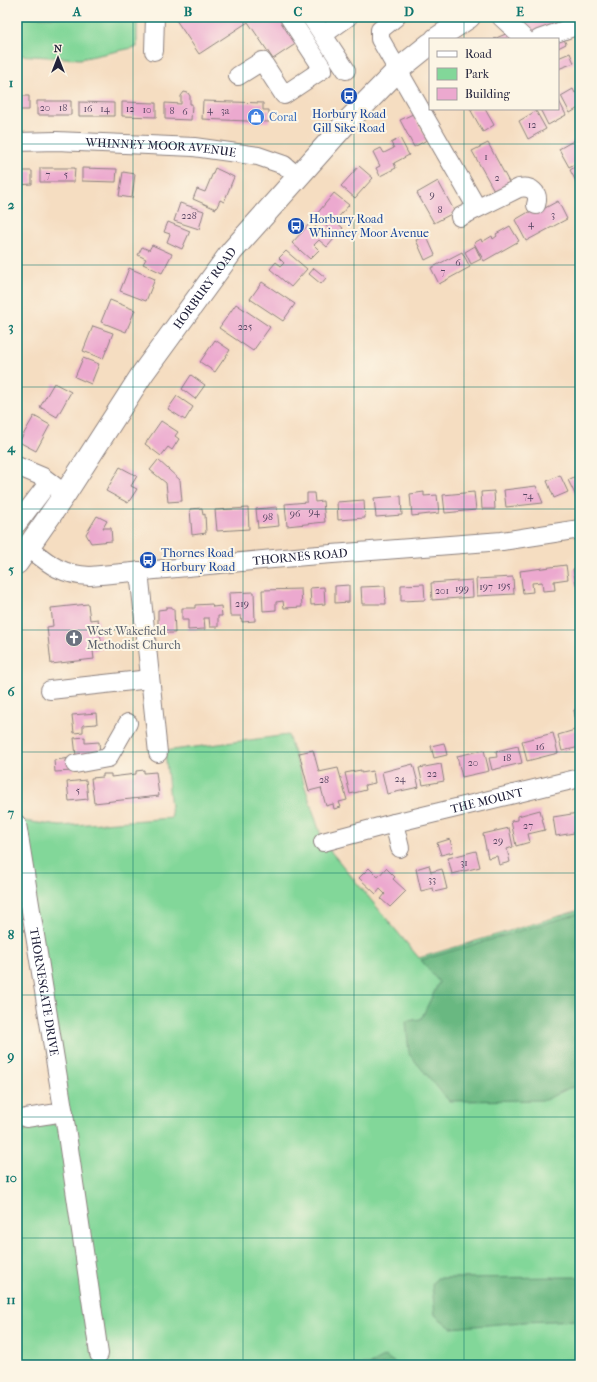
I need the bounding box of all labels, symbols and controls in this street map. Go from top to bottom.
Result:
text: A [72,4,82,19]
text: B [184,4,193,19]
text: C [294,4,303,19]
text: D [404,4,414,19]
text: E [516,4,524,19]
north arrow [38,38,78,78]
legend [429,38,559,110]
text: N [54,42,63,55]
text: Road [465,47,492,61]
text: Park [465,67,490,81]
text: 1 [9,75,14,90]
bus stop icon: Horbury Road Gill Sike Road [339,86,359,106]
text: Building [465,87,510,101]
house number: 20 [40,102,50,114]
house number: 18 [59,102,67,114]
house number: 16 [84,103,93,115]
house number: 14 [100,103,111,115]
house number: 12 [126,103,134,115]
house number: 10 [142,104,152,116]
house number: 4 [207,104,214,116]
house number: 8 [169,105,175,117]
house number: 3a [221,105,230,117]
house number: 6 [182,106,188,118]
shop icon: Coral [246,107,266,127]
place label: Horbury Road Gill Sike Road [312,107,387,135]
place label: Coral [269,110,298,124]
house number: 12 [528,119,536,131]
street label: WHINNEY MOOR AVENUE [84,135,237,160]
house number: 1 [484,151,488,163]
house number: 7 [46,169,51,181]
house number: 5 [64,169,68,181]
house number: 2 [494,172,500,184]
house number: 9 [429,189,435,201]
text: 2 [8,197,15,212]
house number: 8 [437,204,443,216]
house number: 3 [551,209,555,221]
house number: 228 [181,210,197,222]
place label: Horbury Road Whinney Moor Avenue [308,212,429,240]
bus stop icon: Horbury Road Whinney Moor Avenue [286,216,306,236]
house number: 4 [528,218,535,230]
street label: HORBURY ROAD [170,245,239,332]
house number: 6 [455,257,461,269]
house number: 7 [441,266,446,278]
text: 3 [8,319,14,335]
house number: 225 [238,321,252,333]
text: 4 [6,440,16,456]
house number: 74 [523,490,534,502]
house number: 94 [308,506,321,518]
house number: 96 [290,508,301,520]
house number: 98 [263,511,273,523]
place label: Thornes Road Horbury Road [161,546,236,574]
street label: THORNES ROAD [252,546,348,568]
bus stop icon: Thornes Road Horbury Road [138,550,158,570]
text: 5 [8,562,14,577]
house number: 195 [497,580,511,592]
house number: 197 [479,581,493,593]
house number: 199 [455,583,469,595]
house number: 201 [435,585,449,597]
house number: 219 [235,598,249,610]
place label: West Wakefield Methodist Church [86,624,181,652]
church icon: West Wakefield Methodist Church [64,628,84,648]
text: 6 [7,684,15,699]
house number: 16 [536,741,545,753]
house number: 18 [503,752,511,764]
house number: 20 [468,757,478,769]
house number: 22 [427,768,437,780]
house number: 24 [394,773,407,785]
house number: 28 [319,774,329,786]
house number: 5 [76,785,80,797]
street label: THE MOUNT [449,785,525,816]
text: 7 [7,805,15,820]
house number: 27 [523,820,533,832]
house number: 29 [493,835,503,847]
house number: 31 [460,857,468,869]
house number: 33 [428,874,436,886]
text: 8 [8,927,15,942]
street label: THORNESGATE DRIVE [27,927,61,1057]
text: 9 [7,1048,15,1064]
text: 10 [5,1170,17,1185]
text: 11 [6,1292,16,1307]

